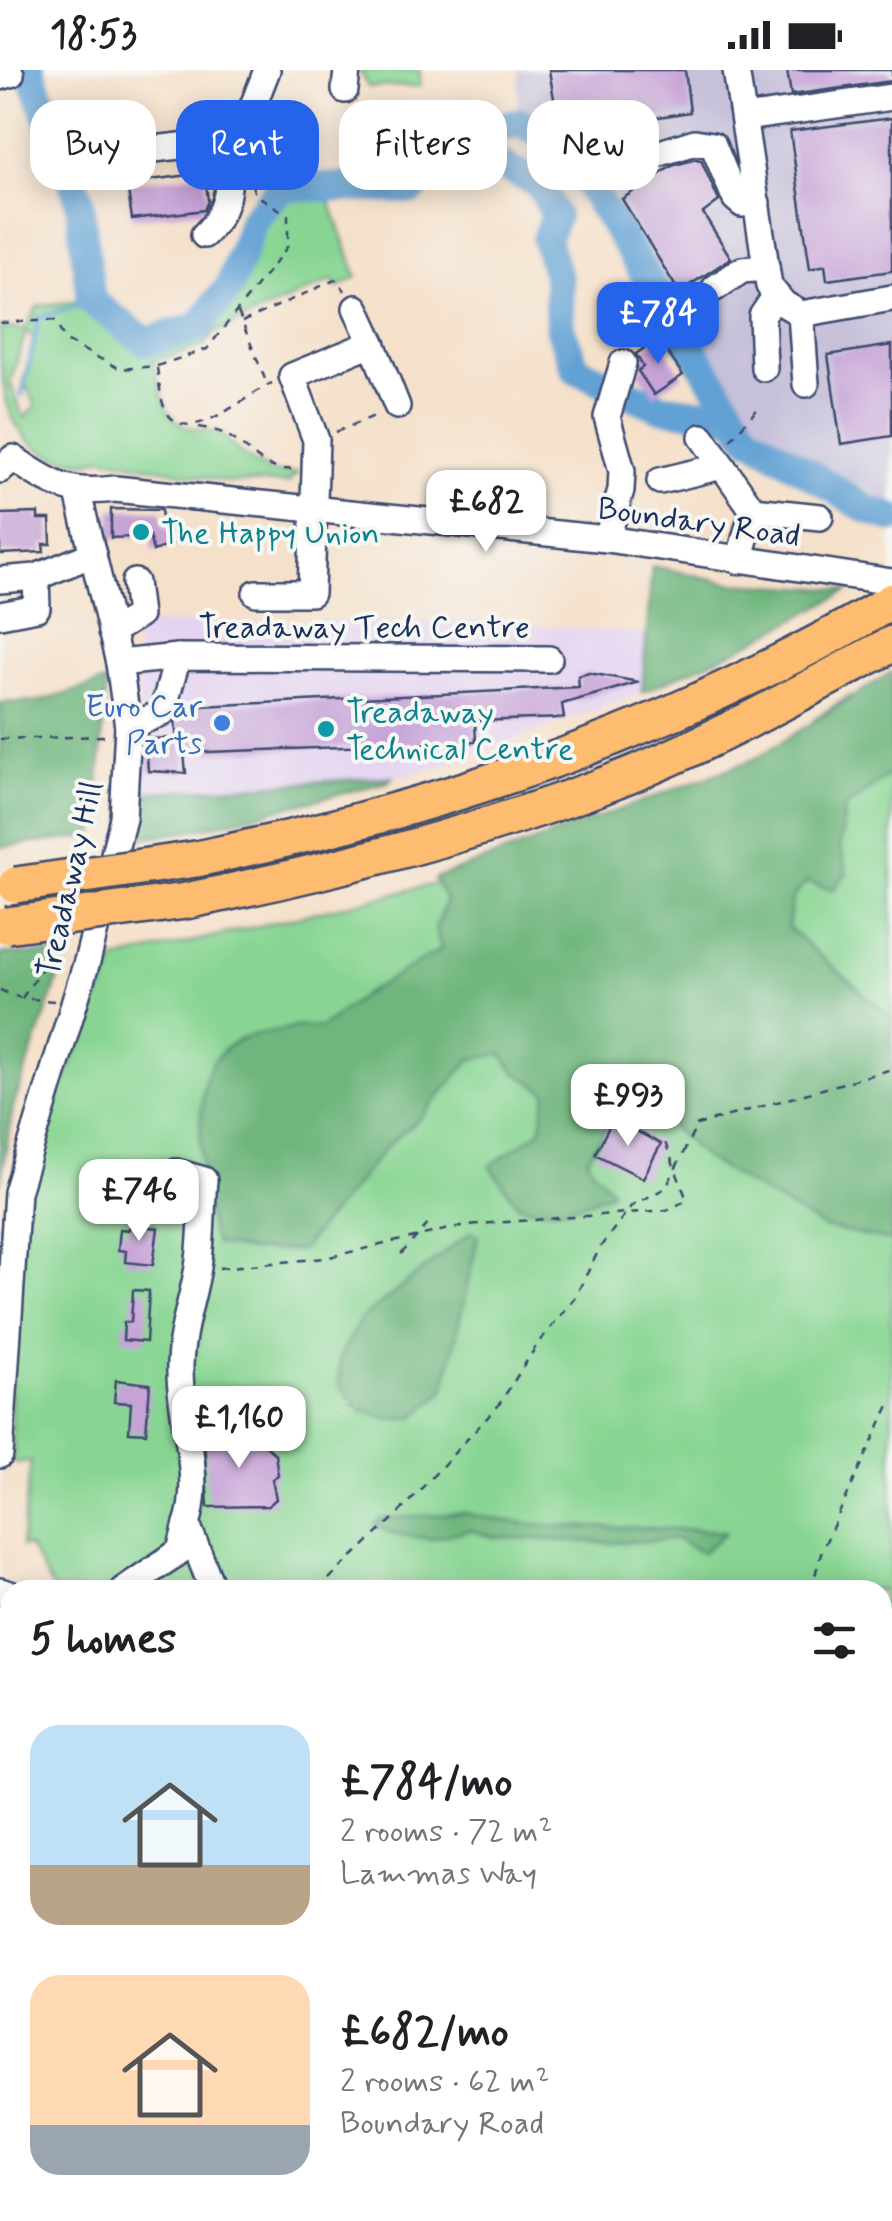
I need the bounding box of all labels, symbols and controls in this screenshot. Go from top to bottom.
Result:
text: 18:53 [50,11,137,60]
chip: Buy [30,100,156,190]
chip: Rent [176,100,319,190]
chip: Filters [339,100,507,190]
chip: New [527,100,659,190]
pin: £784 [599,282,717,367]
text: £784 [619,293,697,335]
pin: £682 [427,470,545,555]
text: £682 [448,481,524,523]
street label: Boundary Road [595,488,803,558]
place label: The Happy Union [161,513,379,555]
marker: The Happy Union [130,521,152,543]
street label: Treadaway Tech Centre [198,607,530,649]
place label: Euro Car Parts [86,686,203,765]
place label: Treadaway Technical Centre [346,692,574,771]
marker: Euro Car Parts [211,712,233,734]
marker: Treadaway Technical Centre [315,718,337,740]
street label: Treadaway Hill [28,777,114,982]
pin: £993 [569,1064,687,1149]
text: £993 [593,1075,663,1117]
pin: £746 [80,1159,198,1244]
text: £746 [101,1170,177,1212]
pin: £1,160 [158,1386,320,1471]
text: £1,160 [194,1397,284,1439]
text: 5 homes [30,1613,176,1668]
icon: filters [807,1613,862,1668]
text: £784/mo [340,1756,512,1811]
icon: home [110,1765,230,1885]
text: 2 rooms · 72 m² [340,1811,553,1853]
text: Lammas Way [340,1853,537,1895]
text: £682/mo [340,2006,509,2061]
icon: home [110,2015,230,2135]
text: 2 rooms · 62 m² [340,2061,549,2103]
text: Boundary Road [340,2103,544,2145]

